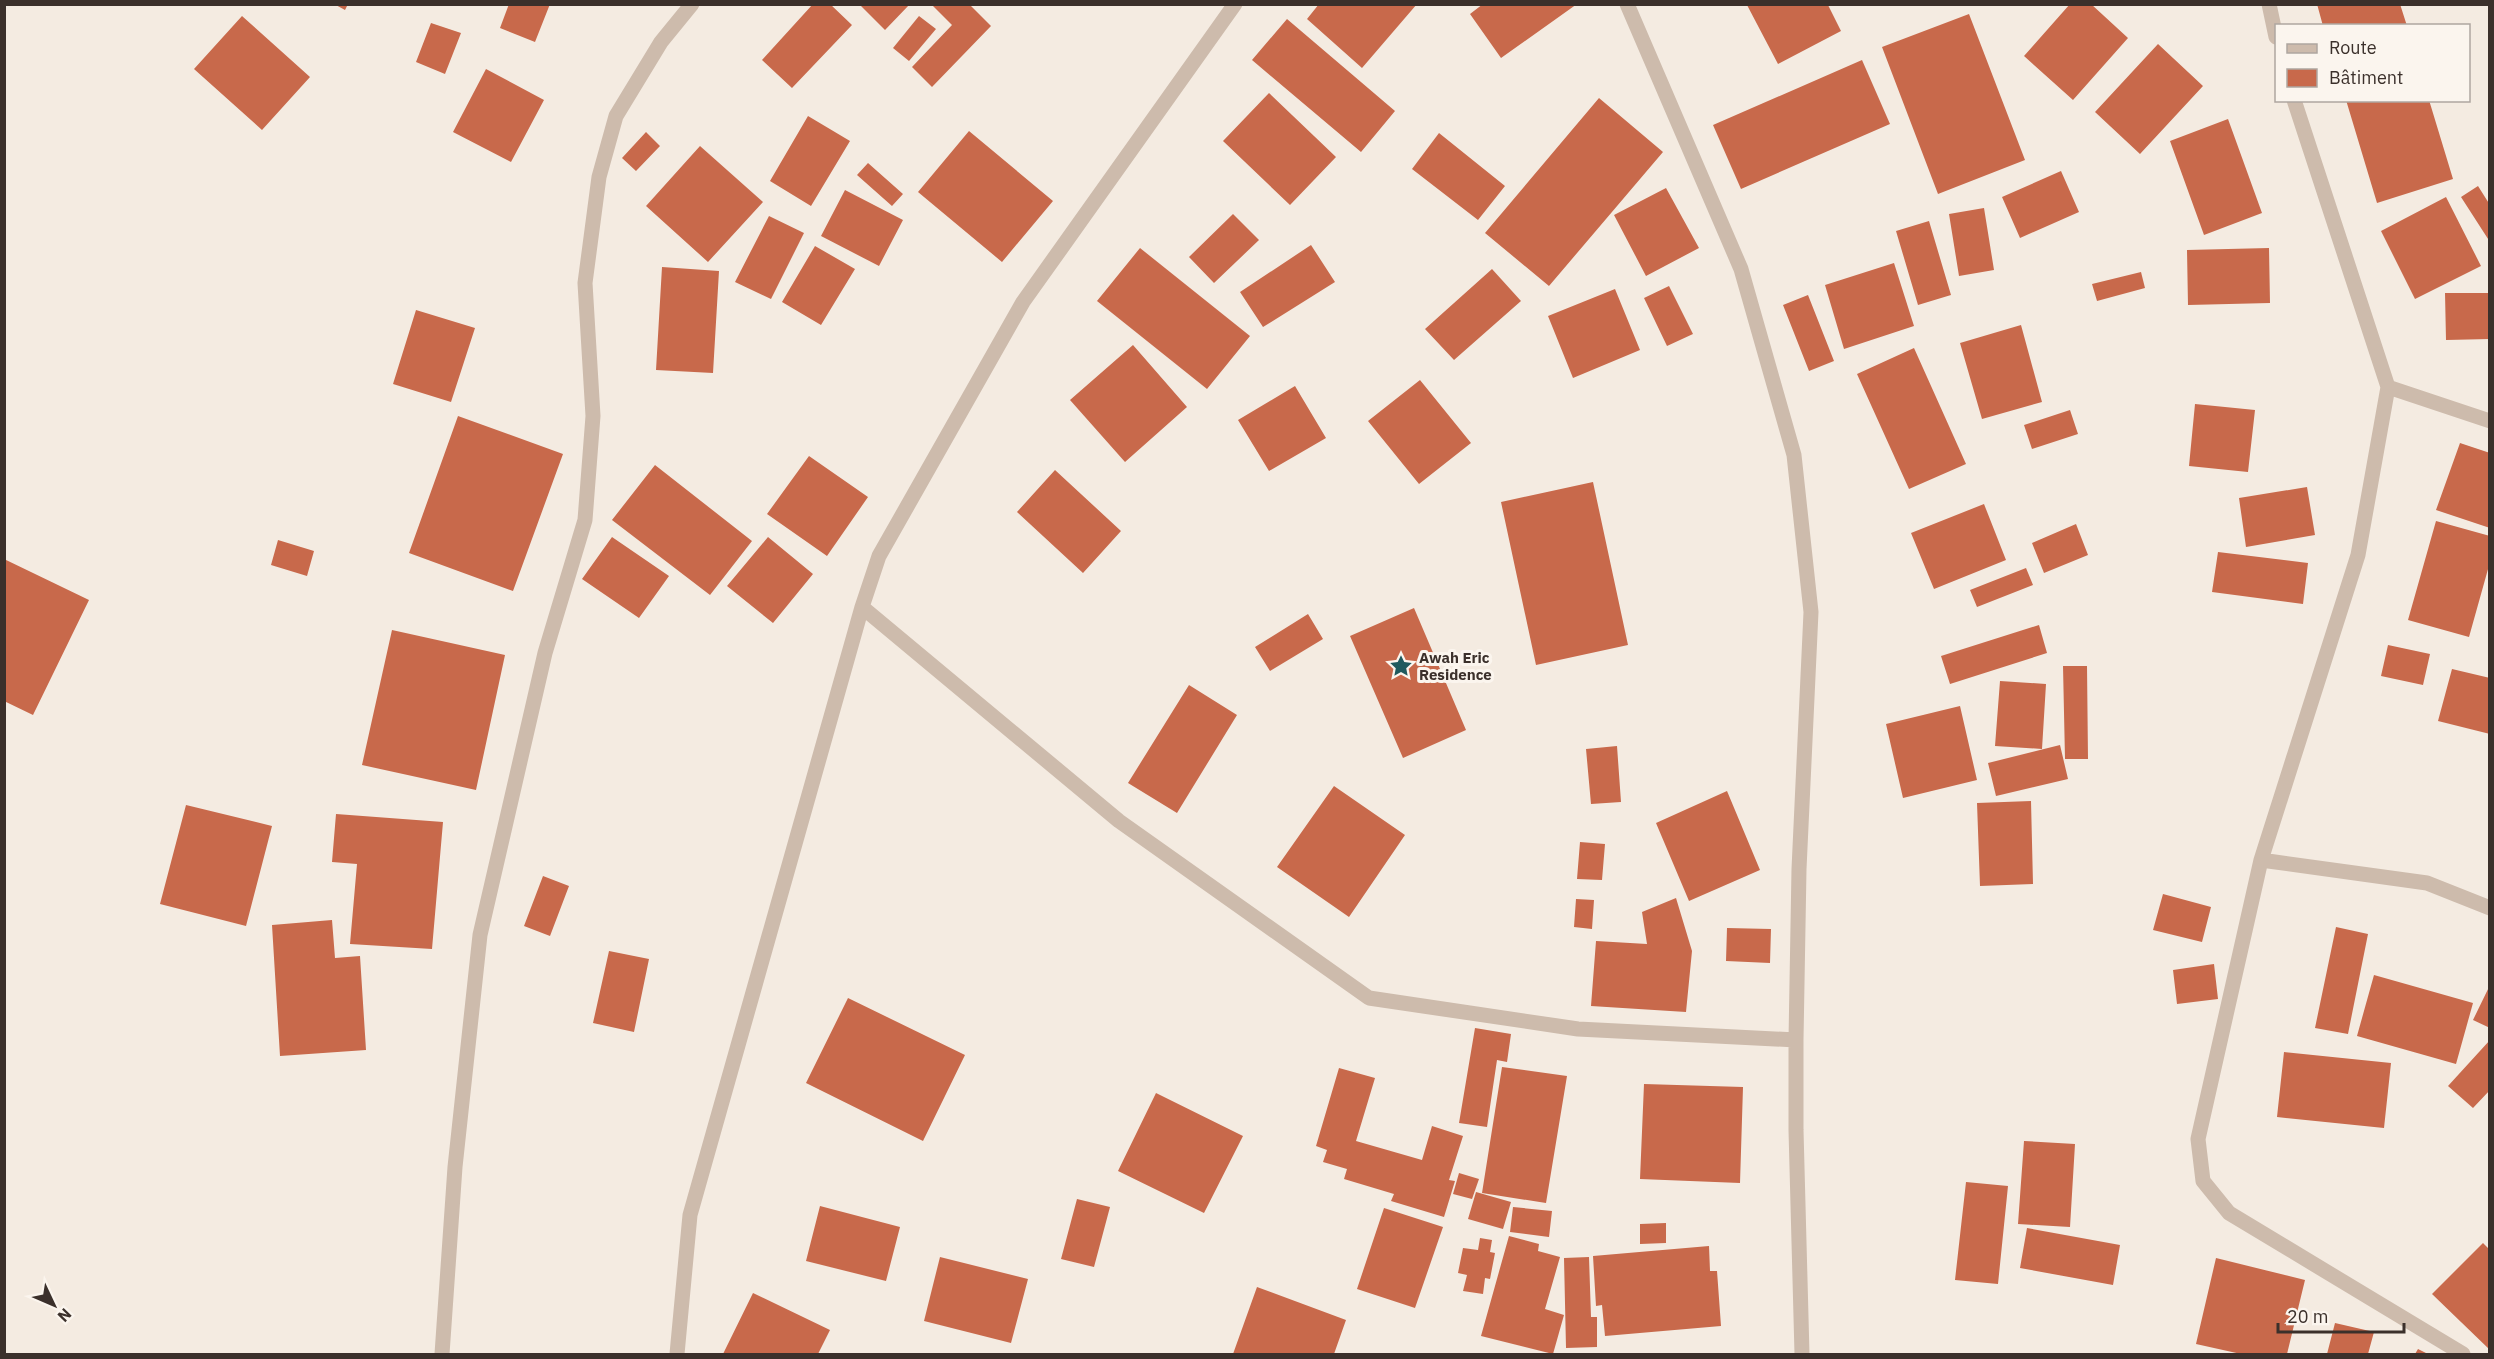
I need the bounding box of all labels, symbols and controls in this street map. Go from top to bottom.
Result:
legend [2275,24,2470,102]
text: Route [2329,36,2377,59]
text: Bâtiment [2329,66,2403,89]
place label: Awah Eric Residence [1419,648,1492,684]
place icon: Awah Eric Residence [1388,653,1414,679]
north arrow [24,1275,84,1335]
scale bar [2278,1296,2404,1334]
text: N [54,1304,76,1327]
text: 20 m [2287,1305,2329,1328]

